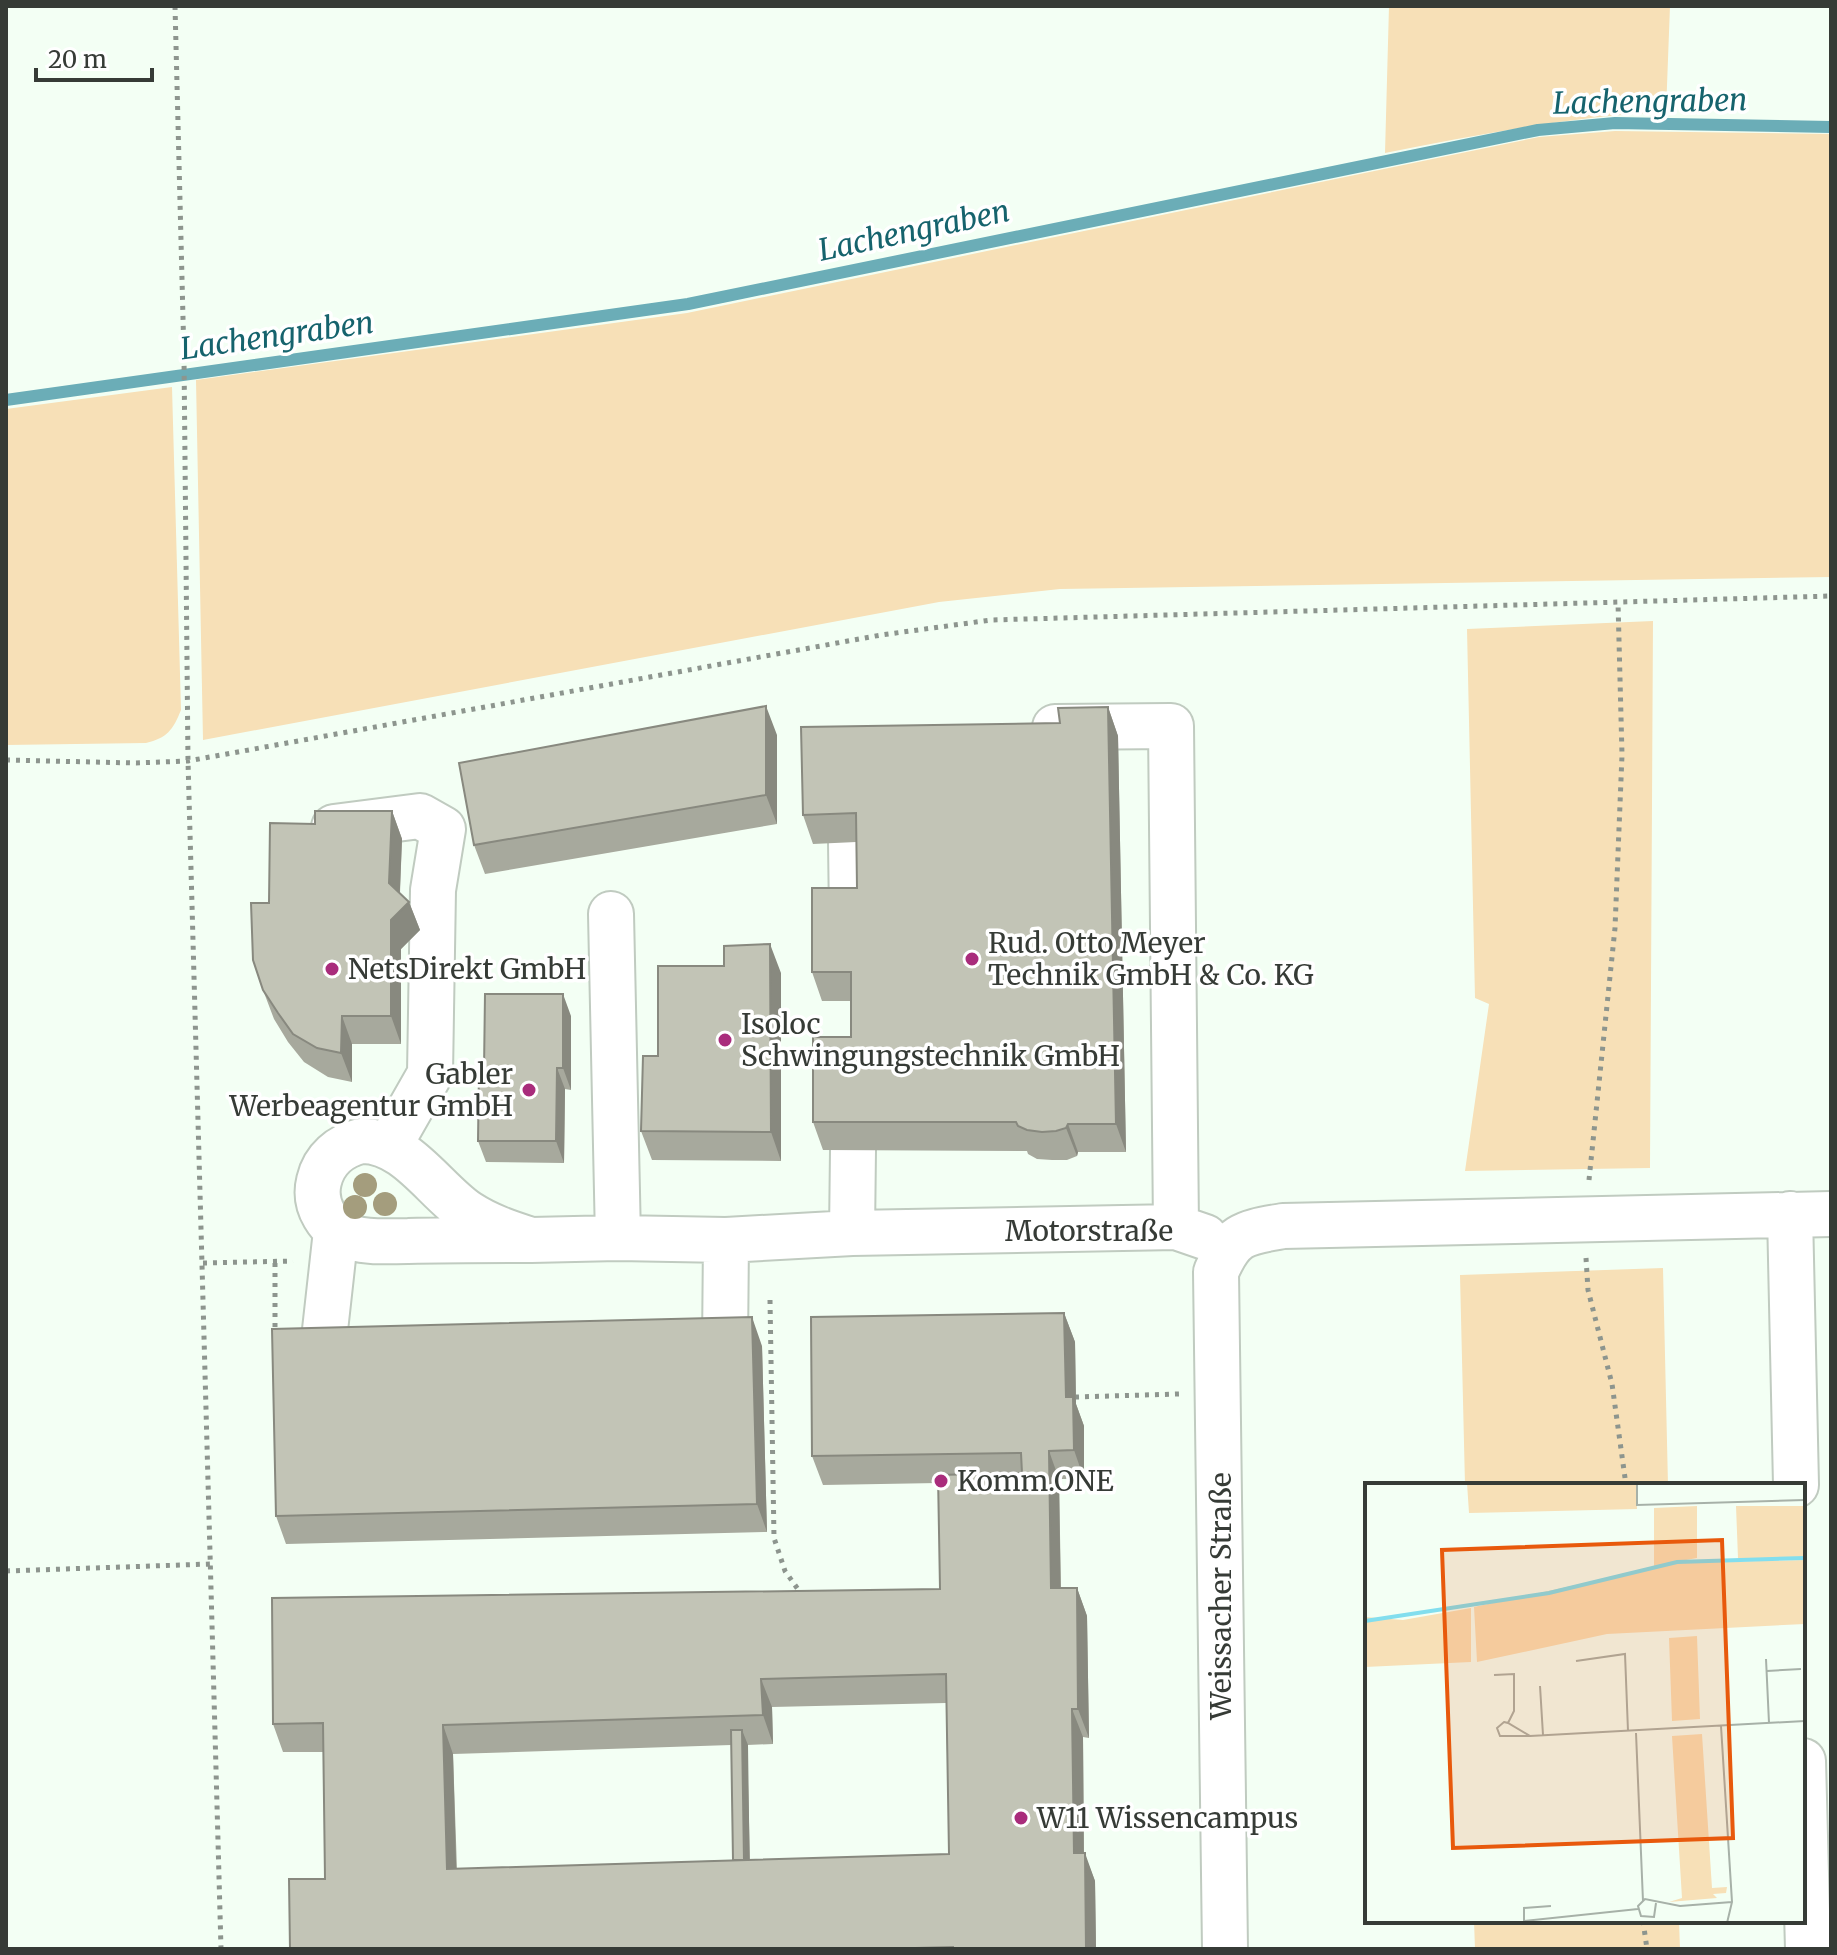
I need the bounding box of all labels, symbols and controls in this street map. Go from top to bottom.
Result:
scale bar [36,32,152,82]
text: 20 m [48,44,107,75]
water label: Lachengraben [1552,80,1748,122]
water label: Lachengraben [815,191,1013,269]
water label: Lachengraben [178,303,376,367]
place label: Rud. Otto Meyer Technik GmbH & Co. KG [988,925,1313,993]
marker: Rud. Otto Meyer Technik GmbH & Co. KG [963,950,981,968]
place label: NetsDirekt GmbH [348,951,586,987]
marker: NetsDirekt GmbH [323,960,341,978]
place label: Isoloc Schwingungstechnik GmbH [741,1006,1120,1074]
marker: Isoloc Schwingungstechnik GmbH [716,1031,734,1049]
place label: Gabler Werbeagentur GmbH [228,1056,513,1124]
marker: Gabler Werbeagentur GmbH [520,1081,538,1099]
street label: Motorstraße [1005,1213,1173,1249]
place label: Komm.ONE [957,1463,1114,1499]
marker: Komm.ONE [932,1472,950,1490]
street label: Weissacher Straße [1203,1472,1239,1721]
inset map [1365,1483,1805,1923]
place label: W11 Wissencampus [1036,1800,1298,1836]
marker: W11 Wissencampus [1012,1809,1030,1827]

